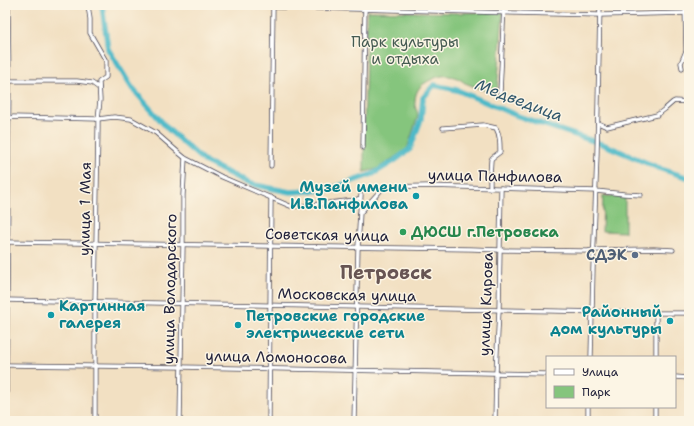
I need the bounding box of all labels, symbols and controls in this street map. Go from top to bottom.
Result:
park label: Парк культуры и отдыха [351,32,459,69]
water label: Медведица [472,74,566,126]
street label: улица 1 Мая [74,162,96,256]
street label: улица Панфилова [428,165,563,187]
place label: Музей имени И.В.Панфилова [290,177,409,214]
marker: Музей имени И.В.Панфилова [411,191,421,201]
street label: улица Володарского [159,213,181,365]
place label: ДЮСШ г.Петровска [411,222,560,242]
street label: Советская улица [265,224,390,246]
marker: ДЮСШ г.Петровска [398,227,408,237]
place label: СДЭК [586,245,628,265]
marker: СДЭК [630,250,640,260]
street label: улица Кирова [474,251,498,356]
district label: Петровск [340,260,432,285]
street label: Московская улица [278,284,417,306]
place label: Картинная галерея [59,296,145,333]
place label: Районный дом культуры [550,302,663,339]
place label: Петровские городские электрические сети [246,306,425,343]
marker: Картинная галерея [46,310,56,320]
marker: Районный дом культуры [665,316,675,326]
marker: Петровские городские электрические сети [233,320,243,330]
street label: улица Ломоносова [205,346,348,368]
legend [546,356,676,408]
text: Улица [582,364,619,380]
text: Парк [582,384,611,400]

